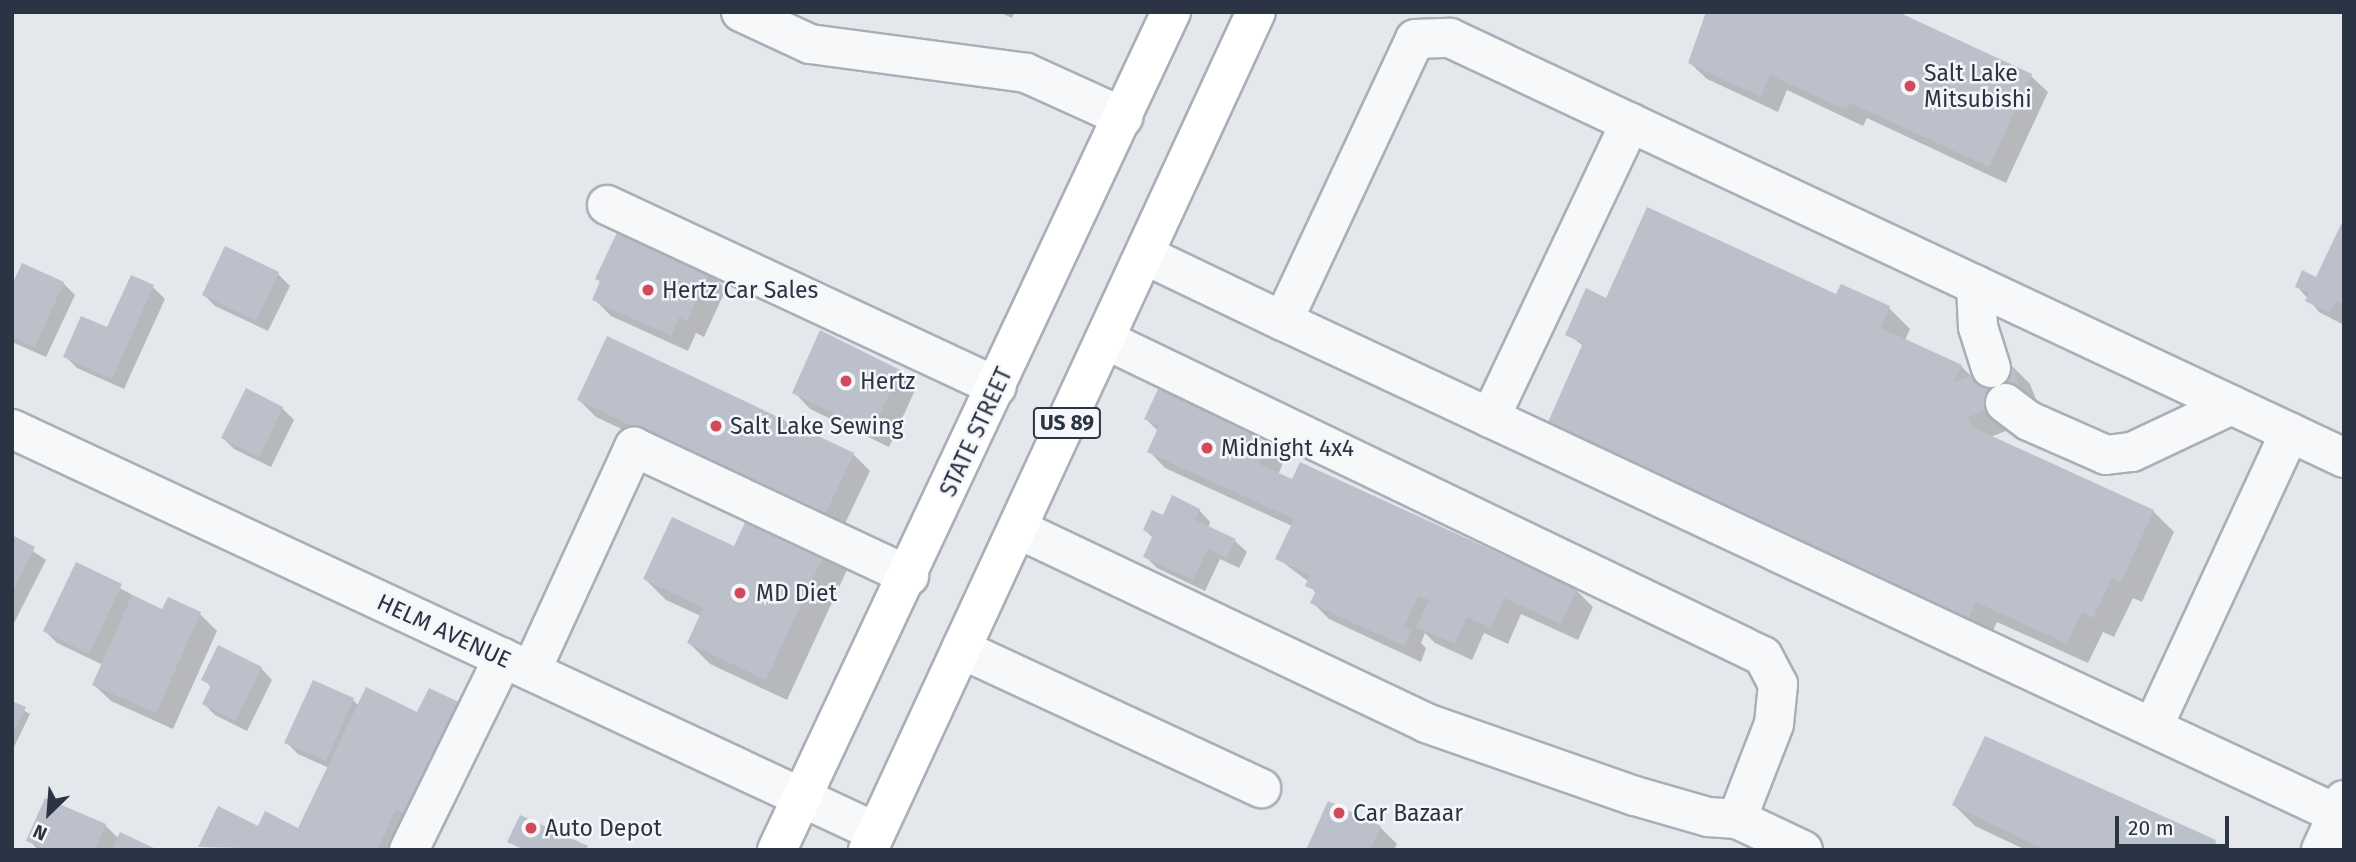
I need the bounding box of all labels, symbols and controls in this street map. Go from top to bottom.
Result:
place label: Salt Lake Mitsubishi [1924,59,2032,113]
marker: Salt Lake Mitsubishi [1902,78,1918,94]
place label: Hertz Car Sales [662,276,818,304]
marker: Hertz Car Sales [640,282,656,298]
street label: STATE STREET [934,363,1018,501]
place label: Hertz [860,367,915,395]
marker: Hertz [838,373,854,389]
road number: US 89 [1032,406,1102,440]
place label: Salt Lake Sewing [730,412,903,440]
marker: Salt Lake Sewing [708,418,724,434]
place label: Midnight 4x4 [1221,434,1354,462]
marker: Midnight 4x4 [1199,440,1215,456]
place label: MD Diet [756,579,837,607]
marker: MD Diet [730,583,750,603]
street label: HELM AVENUE [373,588,515,674]
north arrow [14,778,84,848]
place label: Car Bazaar [1353,799,1463,827]
scale bar [2118,802,2232,846]
marker: Car Bazaar [1331,805,1347,821]
place label: Auto Depot [545,814,662,842]
text: 20 m [2128,815,2174,841]
text: N [29,819,50,846]
marker: Auto Depot [523,820,539,836]

